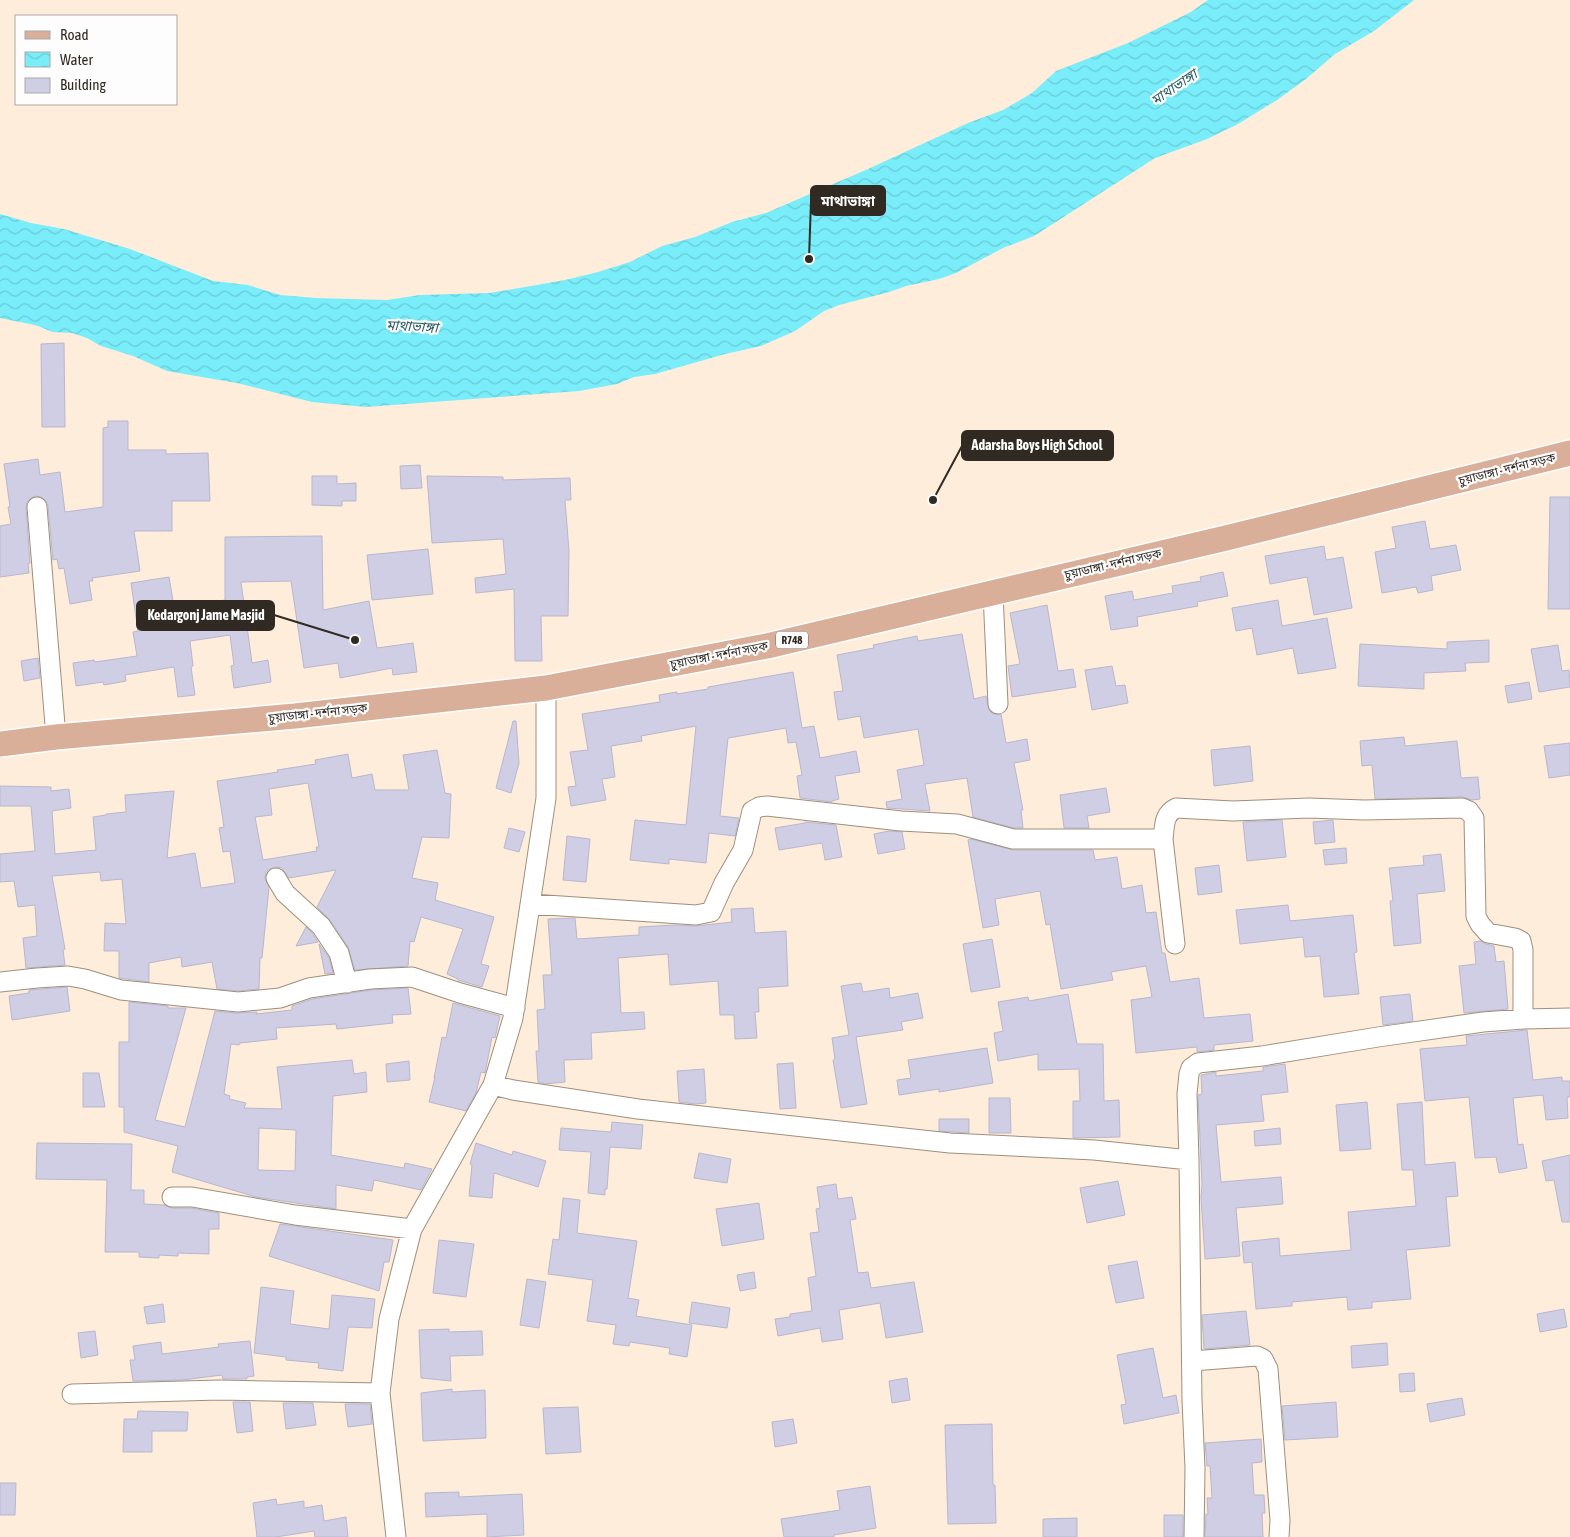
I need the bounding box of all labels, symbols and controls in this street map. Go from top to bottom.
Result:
legend [15,15,178,105]
text: Road [60,26,89,43]
text: Water [60,51,93,68]
water label: মাথাভাঙ্গা [1148,64,1203,108]
text: Building [60,76,106,93]
callout: মাথাভাঙ্গা [811,186,885,215]
text: মাথাভাঙ্গা [820,193,876,209]
water label: মাথাভাঙ্গা [386,317,442,336]
callout: Adarsha Boys High School [962,431,1113,460]
text: Adarsha Boys High School [971,437,1103,453]
street label: চুয়াডাঙ্গা - দর্শনা সড়ক [1456,449,1558,490]
street label: চুয়াডাঙ্গা - দর্শনা সড়ক [1062,545,1164,584]
callout: Kedargonj Jame Masjid [137,601,274,630]
text: Kedargonj Jame Masjid [147,607,265,623]
road number: R748 [776,632,808,648]
street label: চুয়াডাঙ্গা - দর্শনা সড়ক [668,638,770,673]
street label: চুয়াডাঙ্গা - দর্শনা সড়ক [267,700,369,727]

